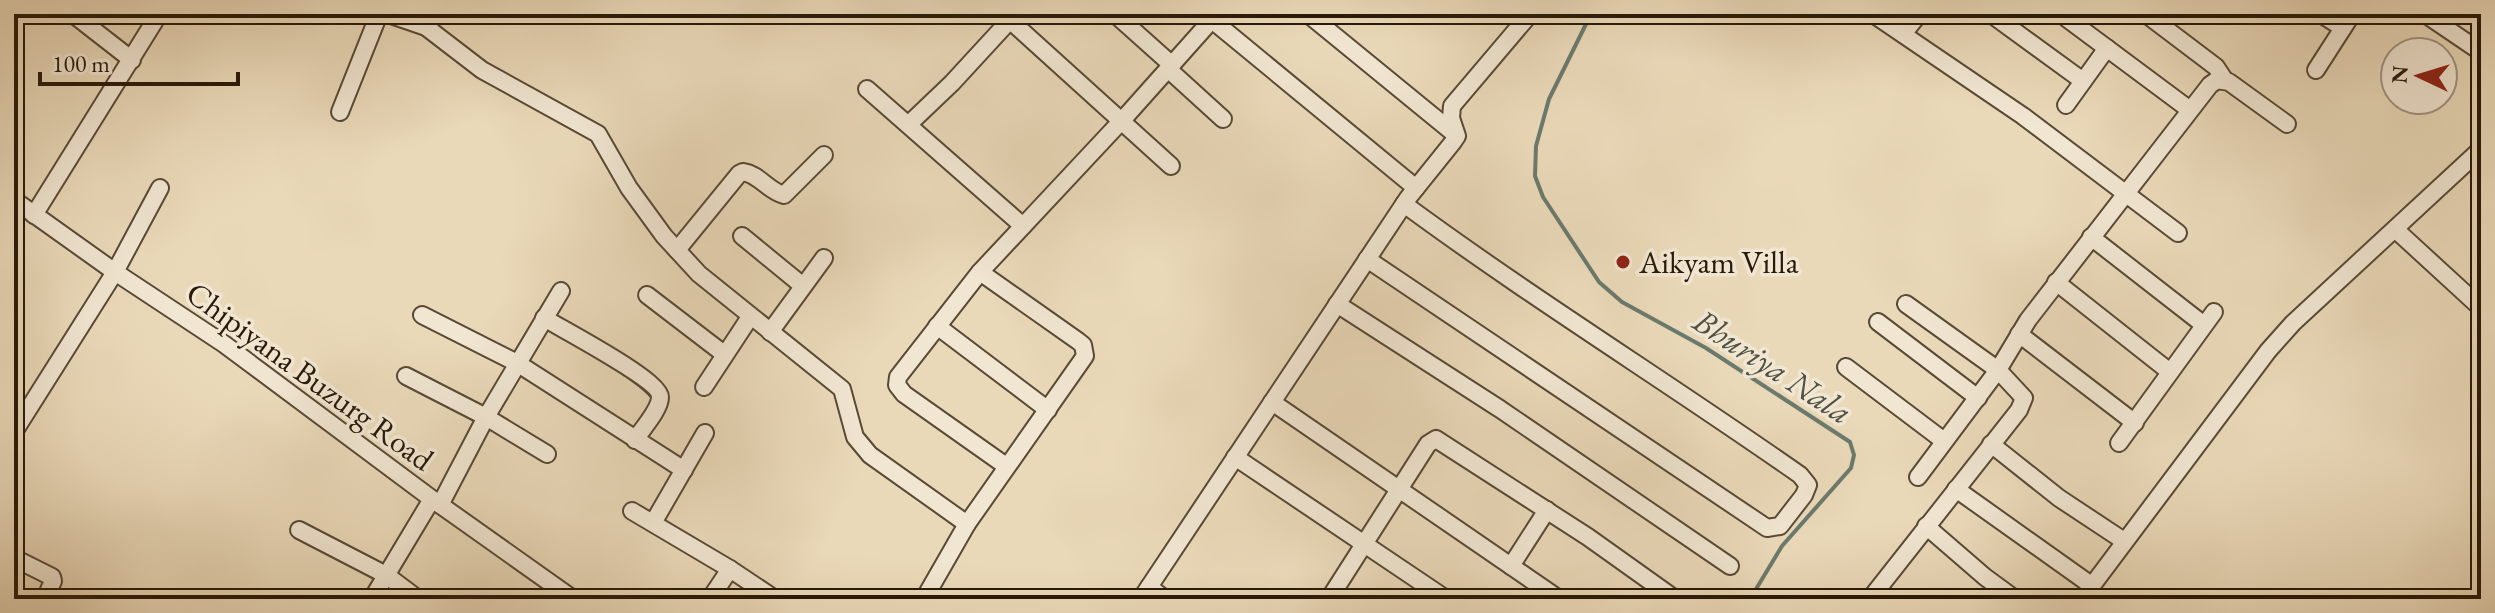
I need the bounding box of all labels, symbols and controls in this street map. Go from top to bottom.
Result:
scale bar [40,36,238,86]
north arrow [2379,36,2459,116]
text: 100 m [52,48,110,79]
text: N [2384,65,2415,85]
place label: Aikyam Villa [1638,241,1799,283]
marker: Aikyam Villa [1614,253,1632,271]
street label: Chipiyana Buzurg Road [178,272,443,481]
water label: Bhuriya Nala [1684,298,1861,434]

